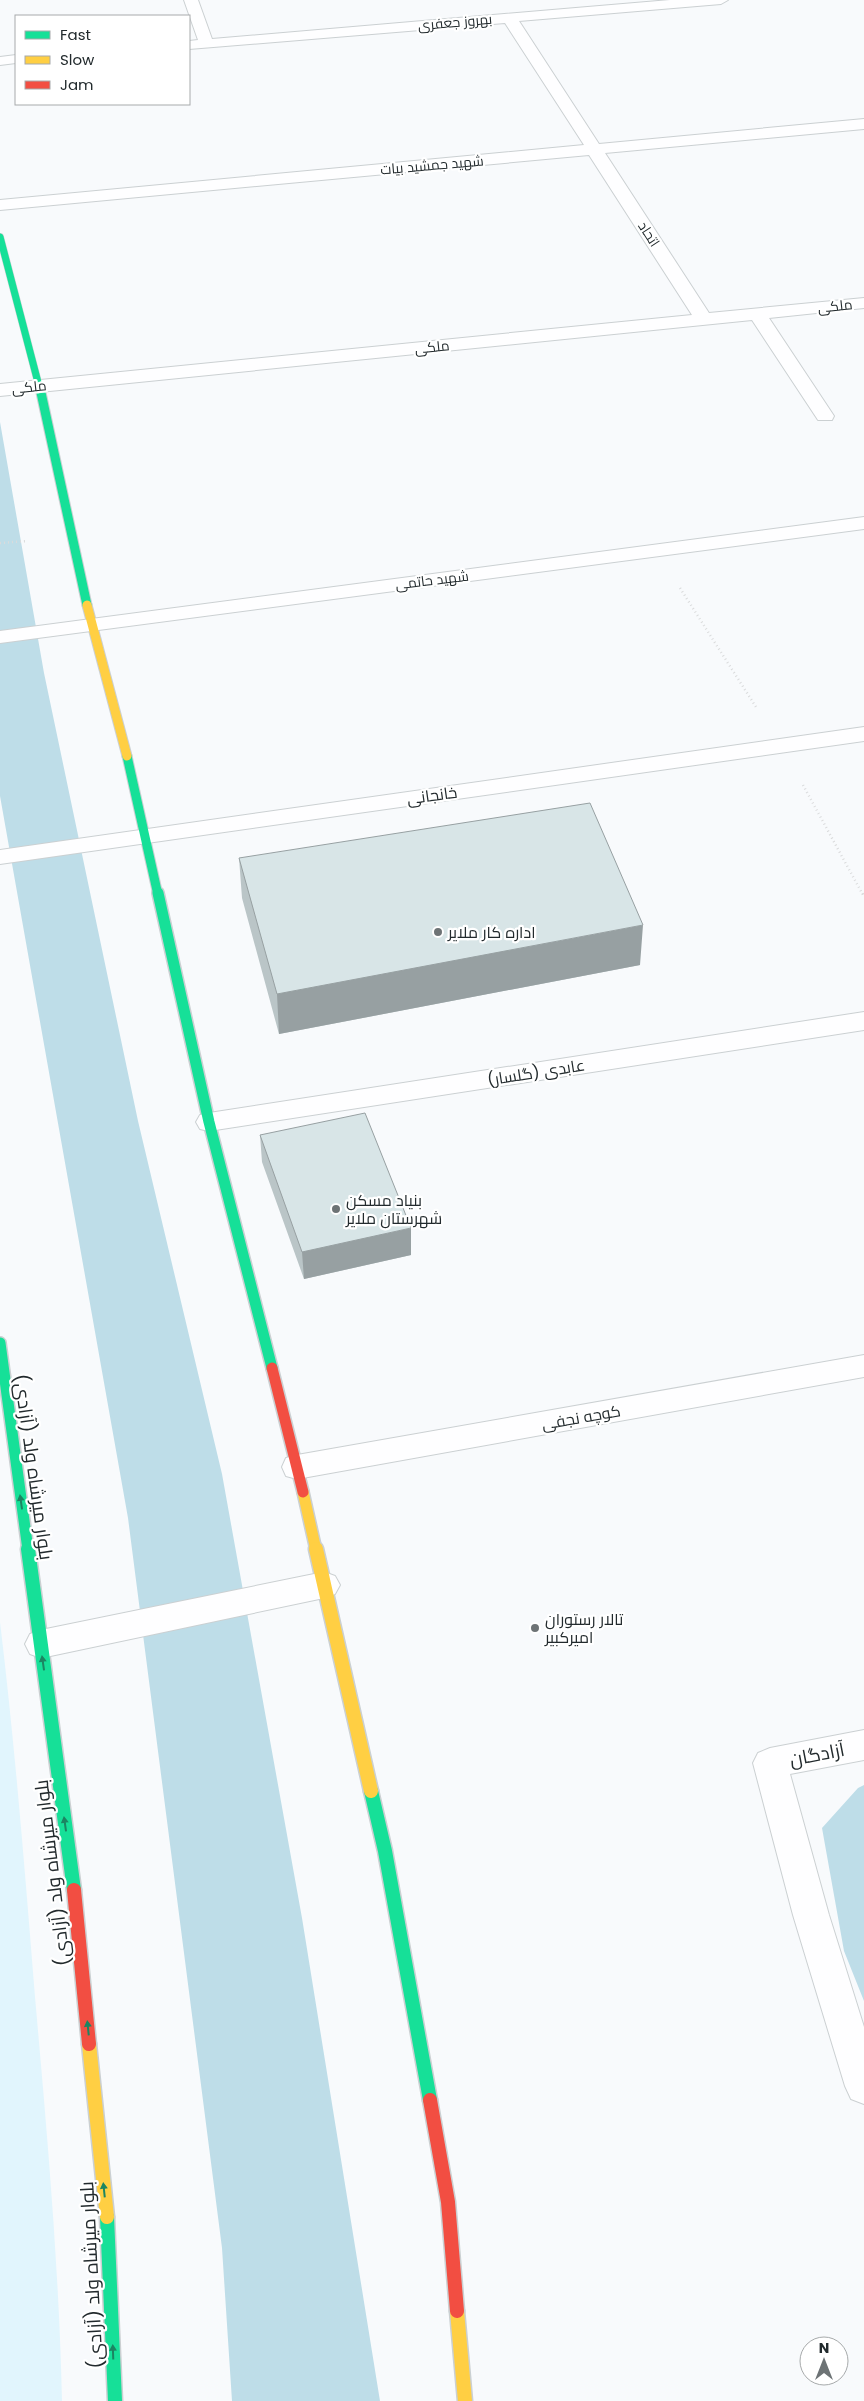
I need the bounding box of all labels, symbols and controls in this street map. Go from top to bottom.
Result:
street label: بهروز جعفری [417,9,493,35]
legend [15,15,190,105]
text: Fast [60,24,91,45]
text: Slow [60,49,95,70]
text: Jam [60,74,94,95]
street label: شهید جمشید بیات [379,151,485,179]
street label: اتحاد [633,217,665,251]
street label: ملکی [817,294,853,318]
street label: ملکی [414,335,450,359]
street label: ملکی [11,375,47,399]
street label: شهید حاتمی [394,566,470,594]
street label: خانجانی [405,781,459,810]
place label: اداره کار ملایر [447,921,535,944]
marker: اداره کار ملایر [432,926,444,938]
street label: عابدی (گلسار) [486,1053,587,1092]
place label: بنیاد مسکن شهرستان ملایر [345,1189,442,1230]
marker: بنیاد مسکن شهرستان ملایر [330,1203,342,1215]
street label: بلوار میرشاه ولد (آزادی) [7,1372,60,1562]
street label: کوچه نجفی [540,1399,622,1436]
one-way arrow [17,1494,25,1510]
place label: تالار رستوران امیرکبیر [544,1608,624,1649]
marker: تالار رستوران امیرکبیر [529,1622,541,1634]
one-way arrow [39,1655,47,1671]
street label: آزادگان [787,1736,847,1773]
street label: بلوار میرشاه ولد (آزادی) [28,1778,77,1968]
one-way arrow [61,1816,69,1832]
one-way arrow [84,2020,92,2036]
street label: بلوار میرشاه ولد (آزادی) [73,2181,110,2369]
one-way arrow [100,2182,108,2198]
north arrow [799,2336,849,2386]
text: N [819,2338,829,2358]
one-way arrow [109,2344,117,2360]

